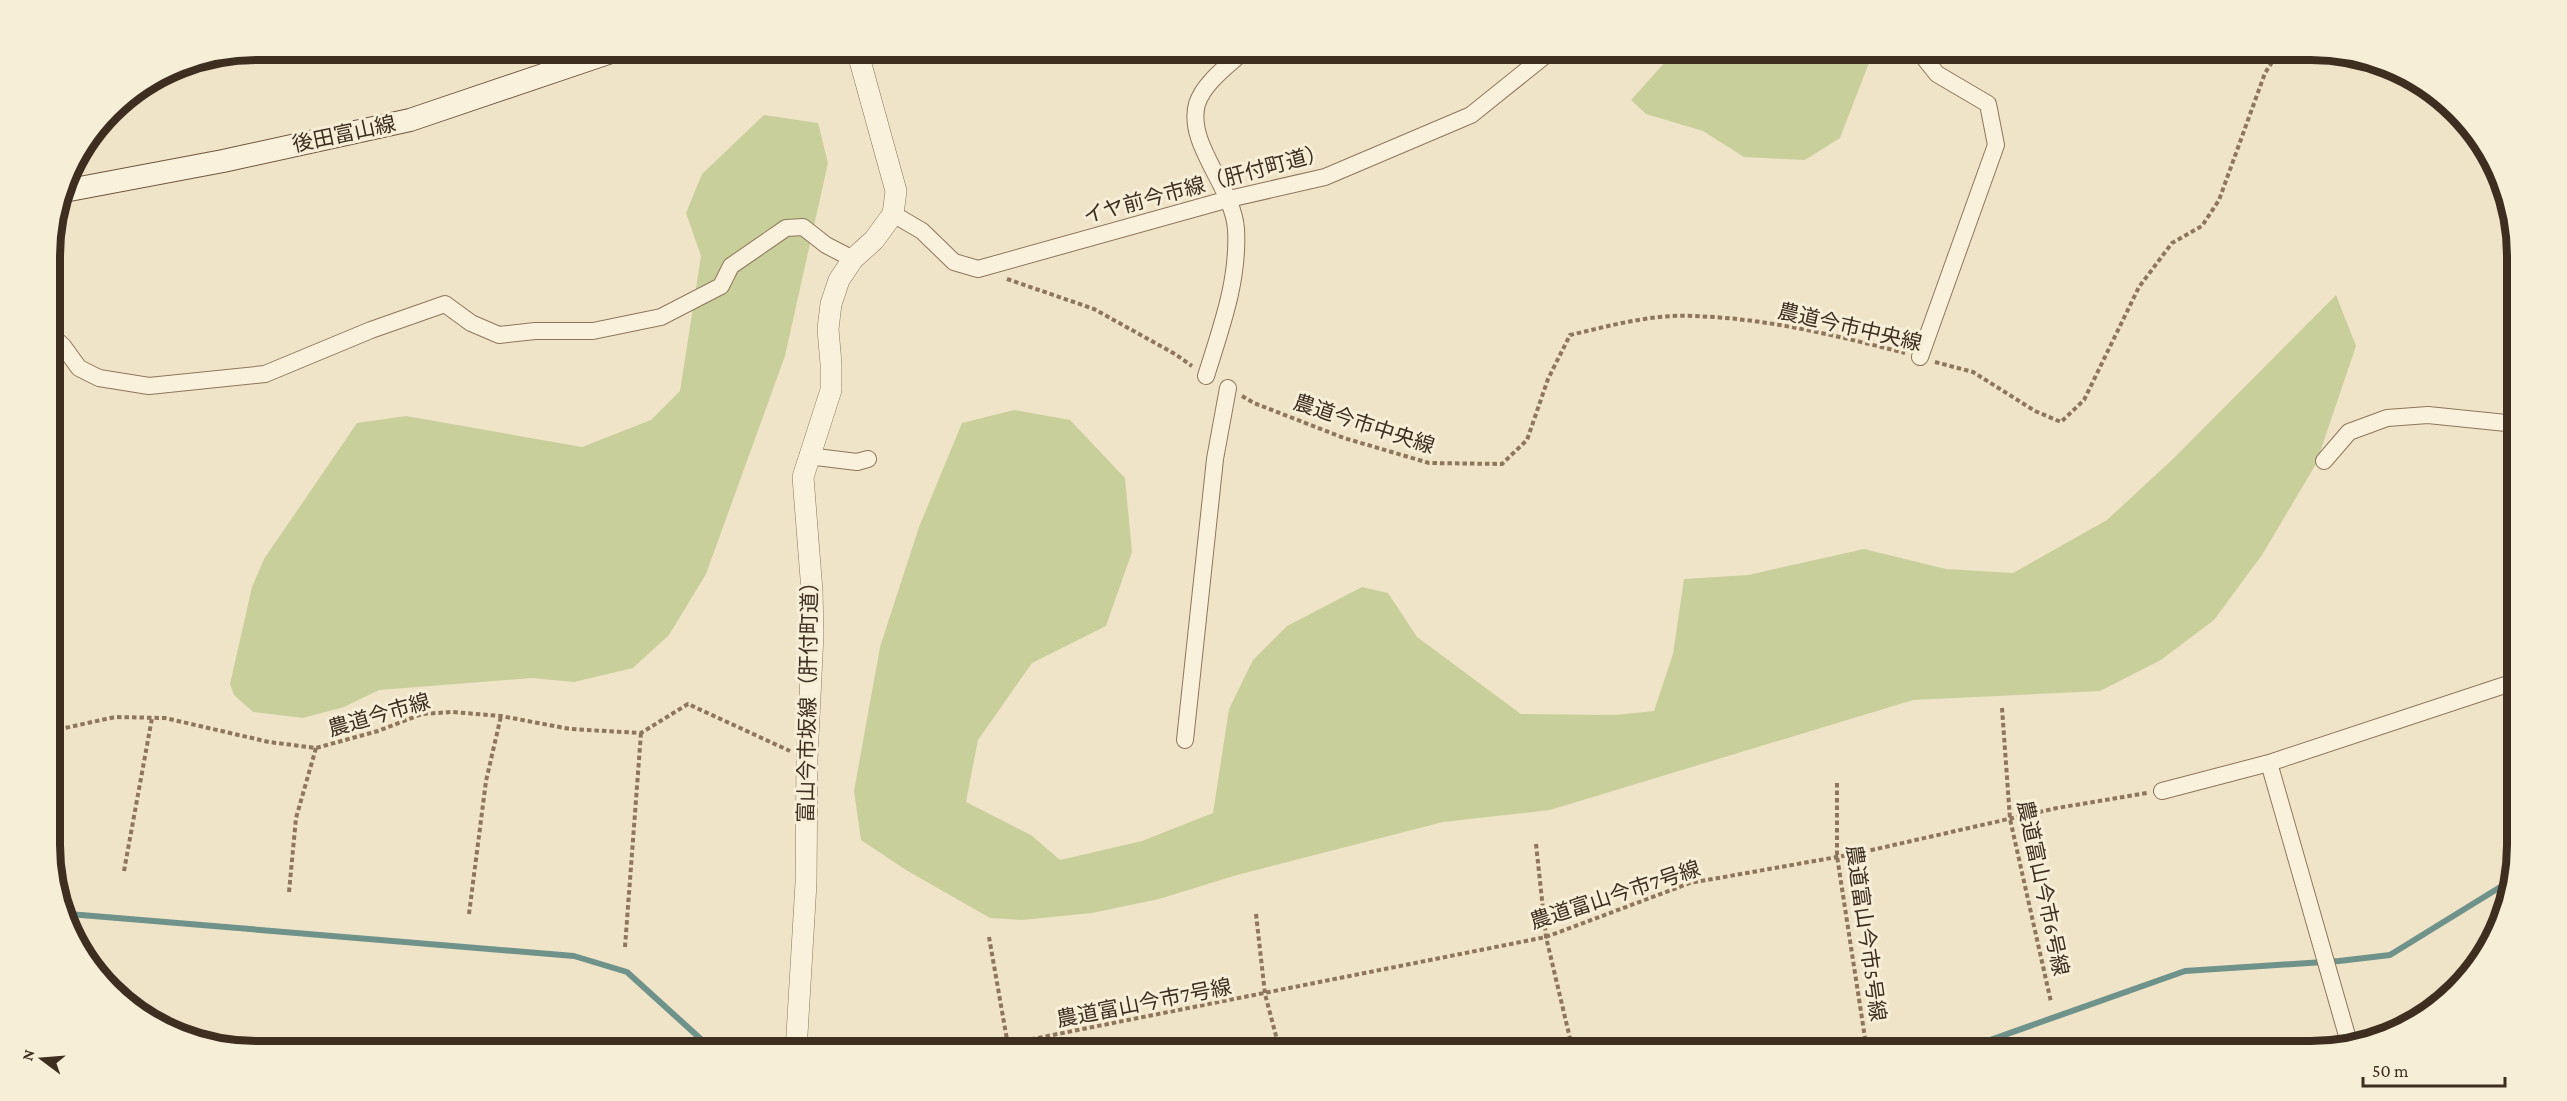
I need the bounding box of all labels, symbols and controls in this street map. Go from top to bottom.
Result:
street label: 後田富山線 [290,111,398,157]
street label: イヤ前今市線（肝付町道） [1080,140,1330,228]
street label: 農道今市中央線 [1776,299,1924,355]
street label: 農道今市中央線 [1290,390,1438,458]
street label: 富山今市坂線（肝付町道） [794,571,822,823]
street label: 農道今市線 [325,689,433,741]
street label: 農道富山今市6号線 [2013,798,2073,978]
street label: 農道富山今市5号線 [1842,843,1890,1023]
street label: 農道富山今市7号線 [1527,856,1703,934]
street label: 農道富山今市7号線 [1054,974,1234,1032]
north arrow [12,1029,72,1089]
text: N [18,1047,38,1063]
scale bar [2363,1050,2506,1088]
text: 50 m [2372,1061,2409,1081]

